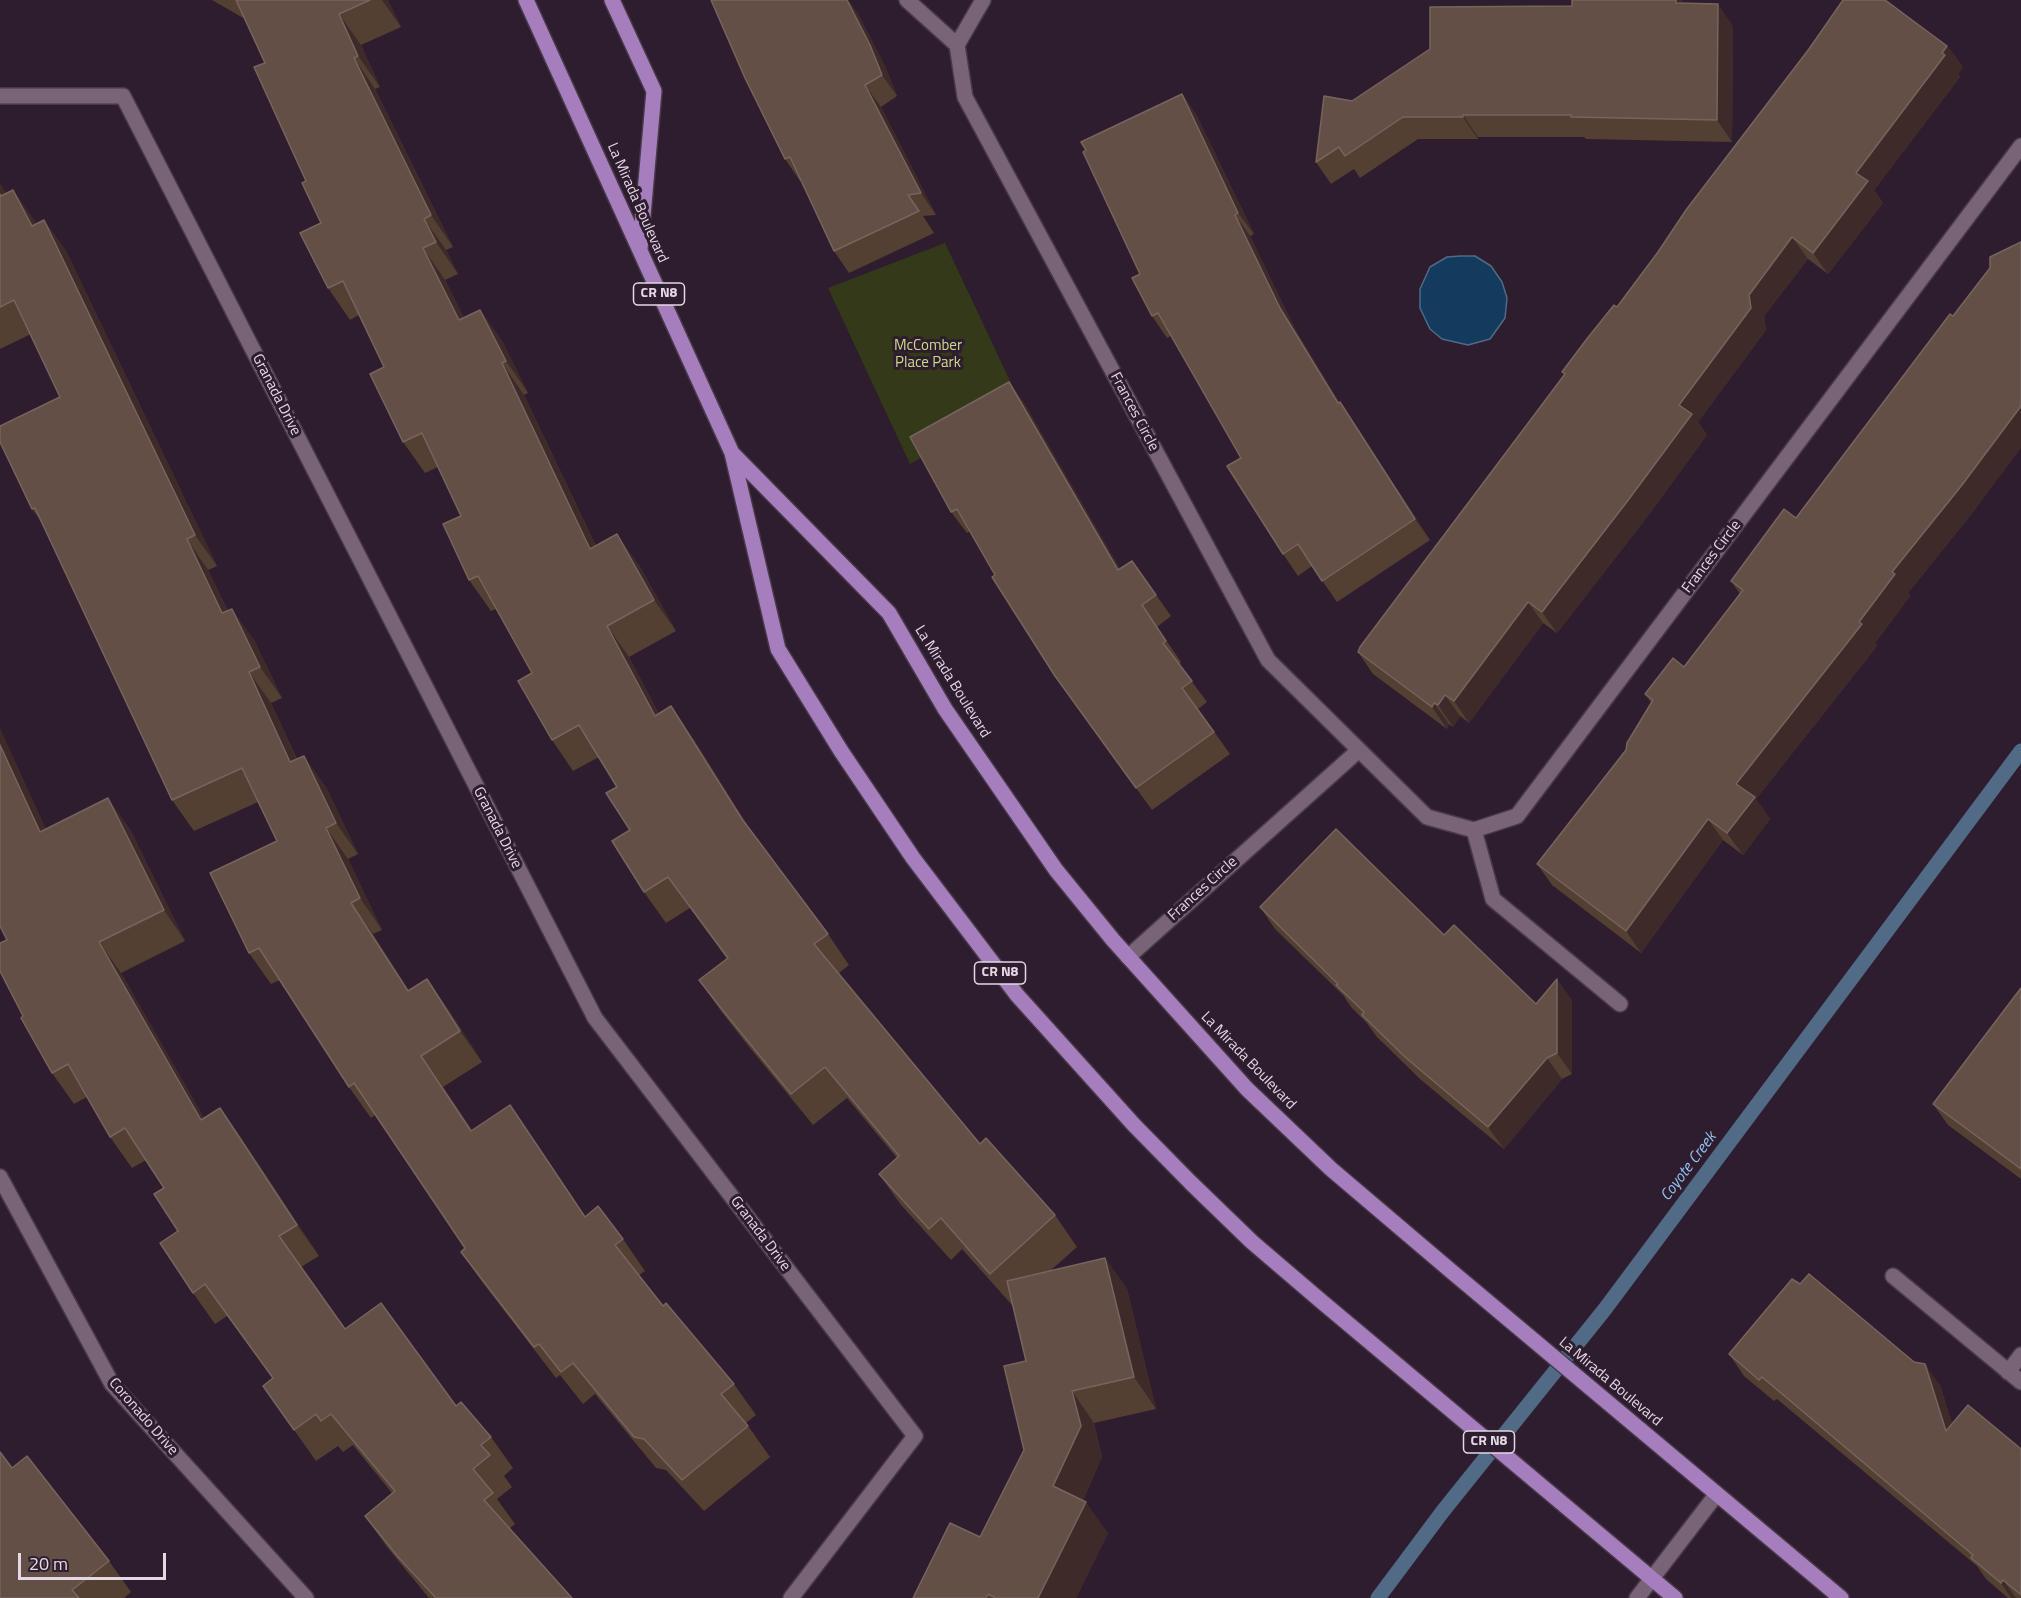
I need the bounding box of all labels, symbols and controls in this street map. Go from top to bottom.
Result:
street label: La Mirada Boulevard [603,140,671,266]
road number: CR N8 [634,283,684,305]
park label: McComber Place Park [894,337,962,372]
street label: Granada Drive [248,351,304,439]
street label: Frances Circle [1106,369,1162,455]
street label: Frances Circle [1679,517,1745,597]
street label: La Mirada Boulevard [910,623,994,741]
street label: Granada Drive [469,784,525,872]
street label: Frances Circle [1165,853,1241,925]
road number: CR N8 [974,962,1026,984]
street label: La Mirada Boulevard [1197,1008,1299,1114]
water label: Coyote Creek [1657,1129,1721,1205]
street label: Granada Drive [726,1193,794,1275]
street label: La Mirada Boulevard [1555,1334,1665,1430]
street label: Coronado Drive [105,1375,181,1459]
road number: CR N8 [1464,1431,1514,1453]
scale bar [21,1541,170,1579]
text: 20 m [29,1550,68,1577]

